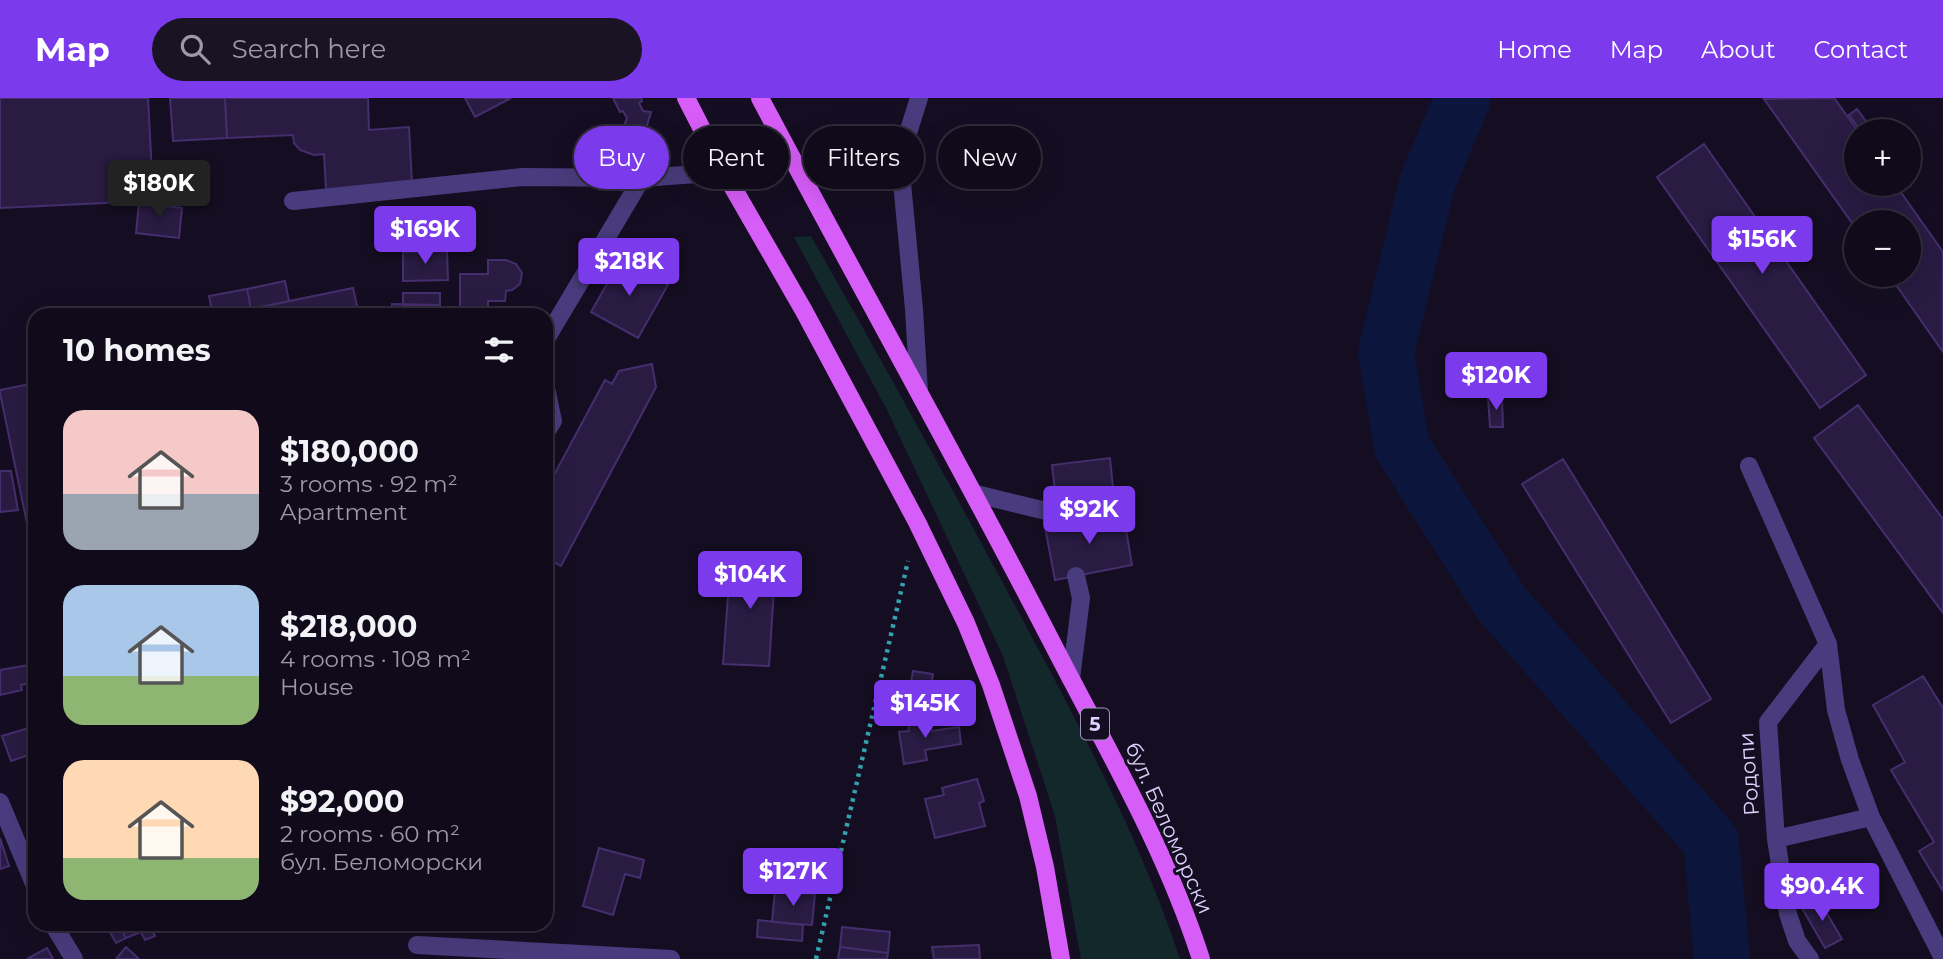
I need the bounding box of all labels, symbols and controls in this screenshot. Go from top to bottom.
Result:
search box [152,18,642,81]
text: Map [35,29,110,69]
icon: search [176,30,214,68]
text: Search here [232,33,386,65]
text: Home [1497,35,1572,64]
text: Map [1610,35,1663,64]
text: About [1701,35,1775,64]
text: Contact [1813,35,1908,64]
map controls [1844,119,1921,287]
button: + [1844,119,1921,196]
chip: Buy [574,126,669,189]
chip: Rent [683,126,789,189]
chip: Filters [803,126,924,189]
chip: New [938,126,1041,189]
pin: $180K [110,160,208,220]
text: $180K [123,169,195,197]
pin: $169K [376,206,474,266]
button: − [1844,210,1921,287]
text: $169K [390,215,460,243]
pin: $156K [1713,216,1811,276]
text: $156K [1728,225,1796,253]
pin: $218K [580,238,678,298]
text: $218K [594,247,664,275]
icon: filters [480,331,518,369]
text: 10 homes [63,332,211,369]
pin: $120K [1447,352,1545,412]
text: $120K [1461,361,1531,389]
text: $180,000 [280,433,419,470]
icon: home [119,438,203,522]
text: 3 rooms · 92 m² [280,470,458,498]
pin: $92K [1048,486,1130,546]
text: $92K [1059,495,1119,523]
text: Apartment [280,498,408,526]
pin: $104K [701,552,799,611]
text: $104K [714,560,786,588]
text: $218,000 [280,608,417,645]
icon: home [119,613,203,697]
text: 4 rooms · 108 m² [280,645,471,673]
text: House [280,673,354,701]
pin: $145K [876,680,974,740]
text: $145K [890,689,960,717]
road number: 5 [1081,708,1109,740]
street label: Родопи [1733,731,1764,817]
street label: бул. Беломорски [1120,738,1219,918]
text: $92,000 [280,783,404,820]
icon: home [119,788,203,872]
text: 2 rooms · 60 m² [280,820,460,848]
text: бул. Беломорски [280,848,483,876]
pin: $127K [744,848,842,908]
text: $127K [759,857,827,885]
pin: $90.4K [1765,864,1879,923]
text: $90.4K [1780,872,1864,900]

